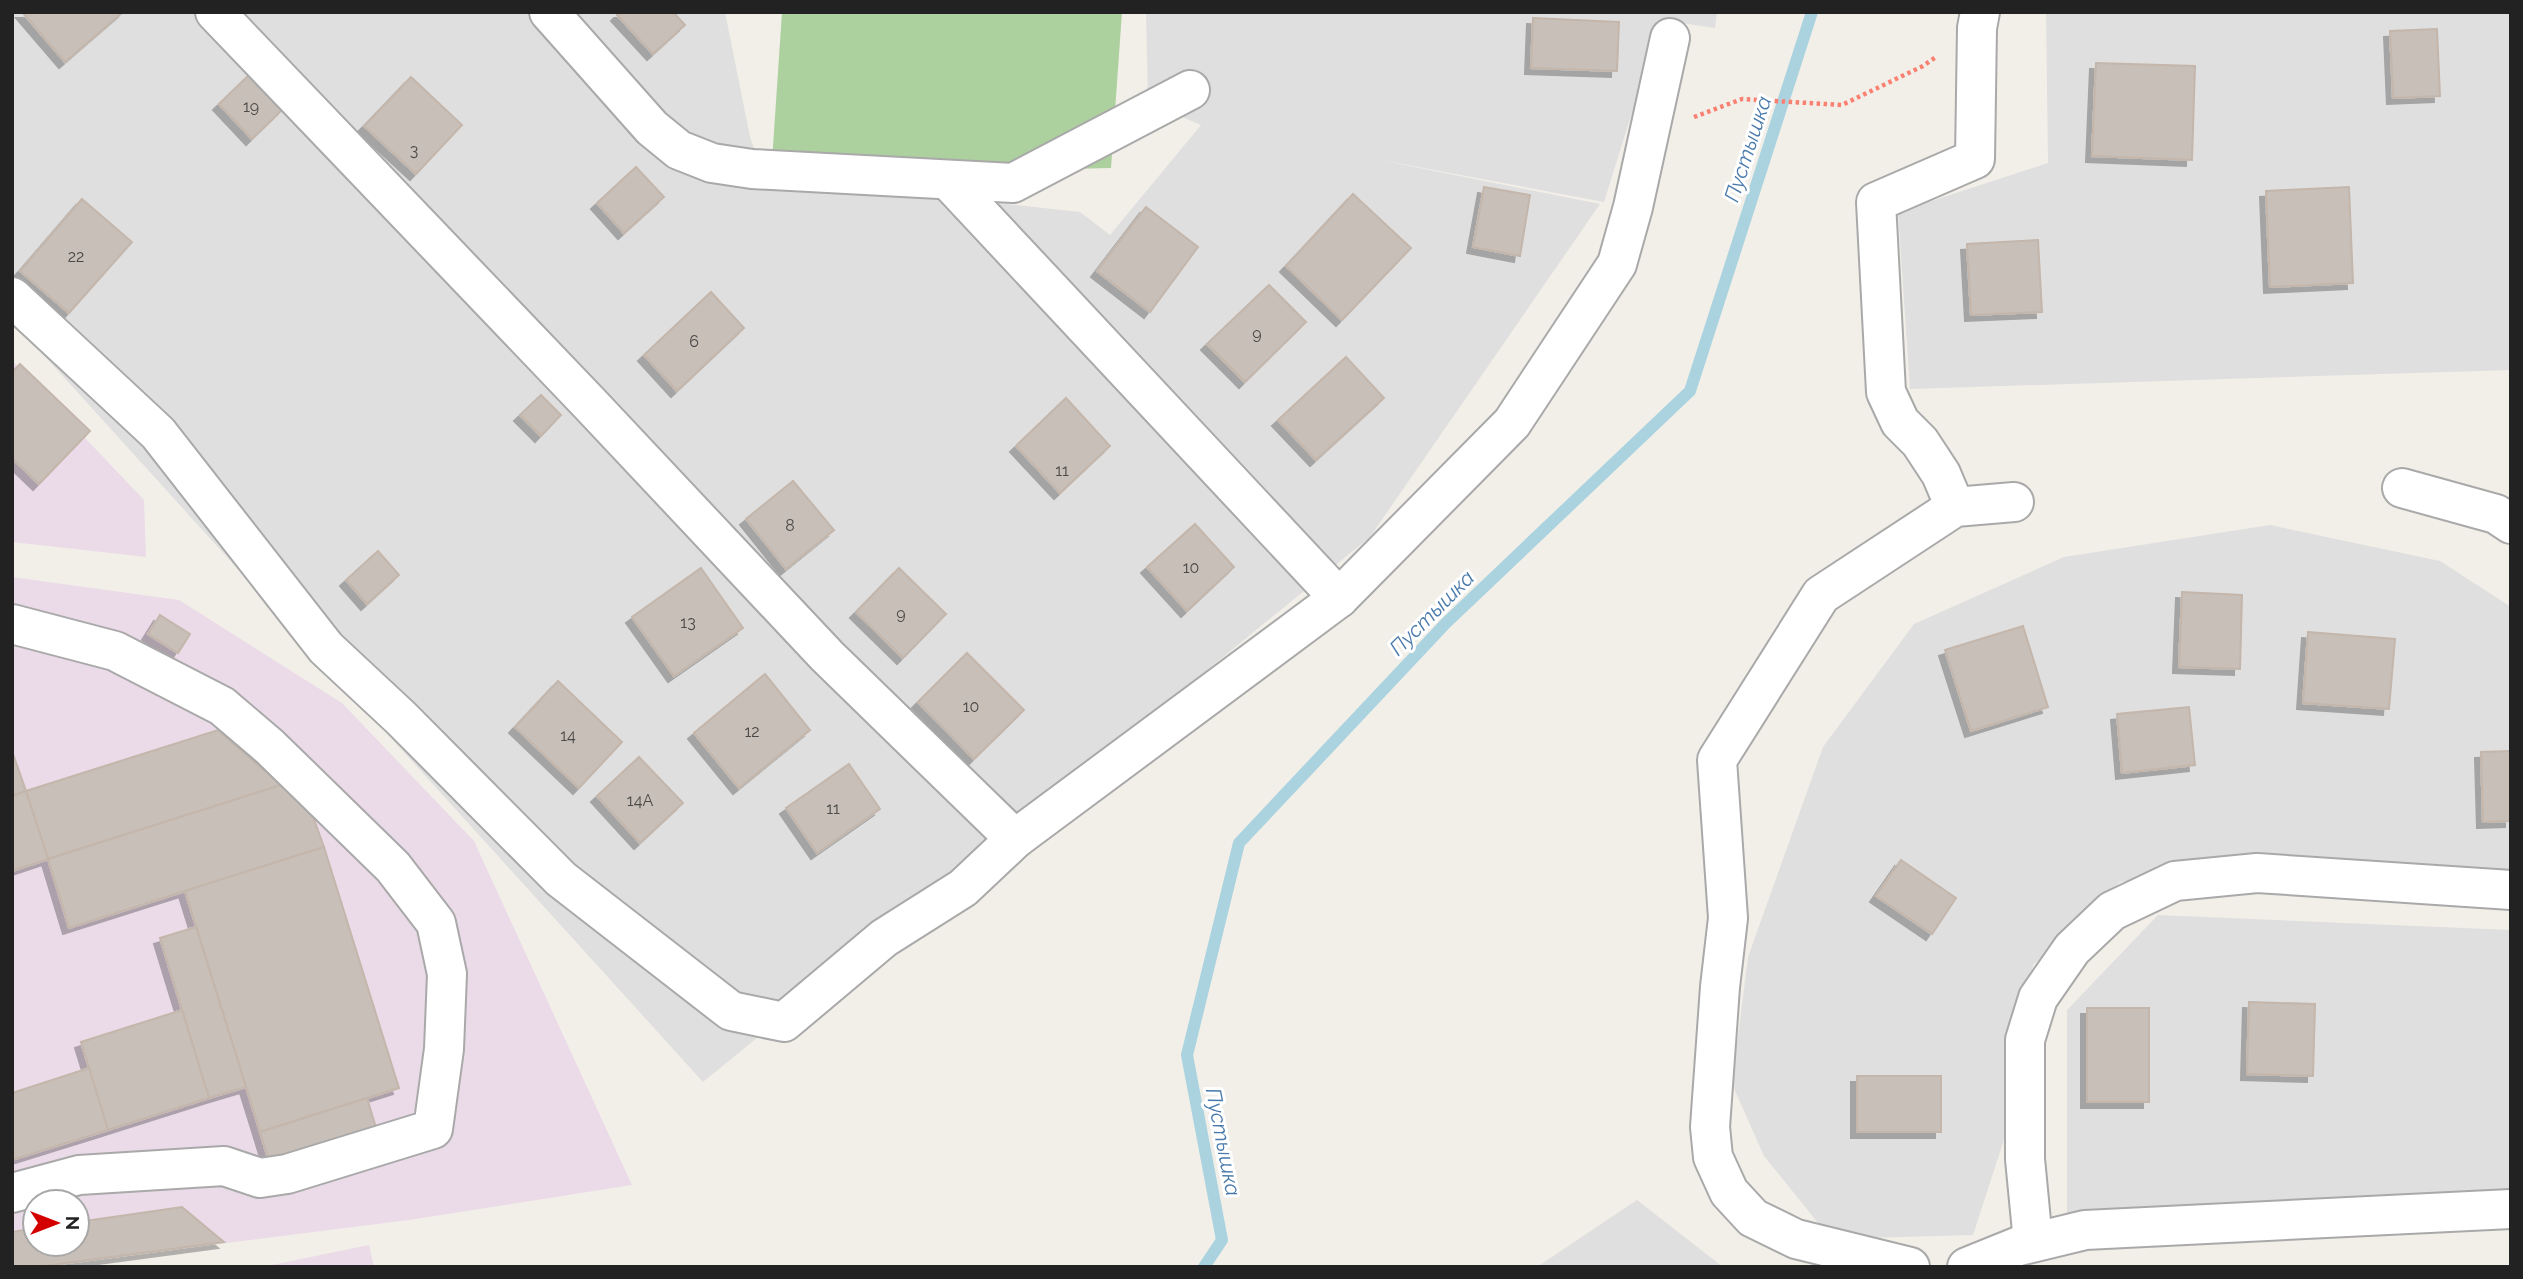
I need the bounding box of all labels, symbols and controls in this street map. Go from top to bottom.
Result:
water label: Пустышка [1719,93,1776,205]
house number: 19 [243,97,259,116]
house number: 3 [410,141,418,160]
house number: 22 [68,247,84,266]
house number: 9 [1252,324,1262,343]
house number: 6 [689,332,699,351]
house number: 11 [1055,461,1069,480]
house number: 8 [785,516,795,535]
house number: 10 [1183,558,1199,577]
water label: Пустышка [1384,565,1479,660]
house number: 9 [896,604,906,623]
house number: 13 [680,613,696,632]
house number: 10 [963,697,979,716]
house number: 12 [744,722,760,741]
house number: 14 [560,726,576,745]
house number: 14А [627,791,653,810]
house number: 11 [826,799,840,818]
water label: Пустышка [1201,1086,1246,1198]
north arrow [21,1188,91,1258]
text: N [62,1216,84,1230]

